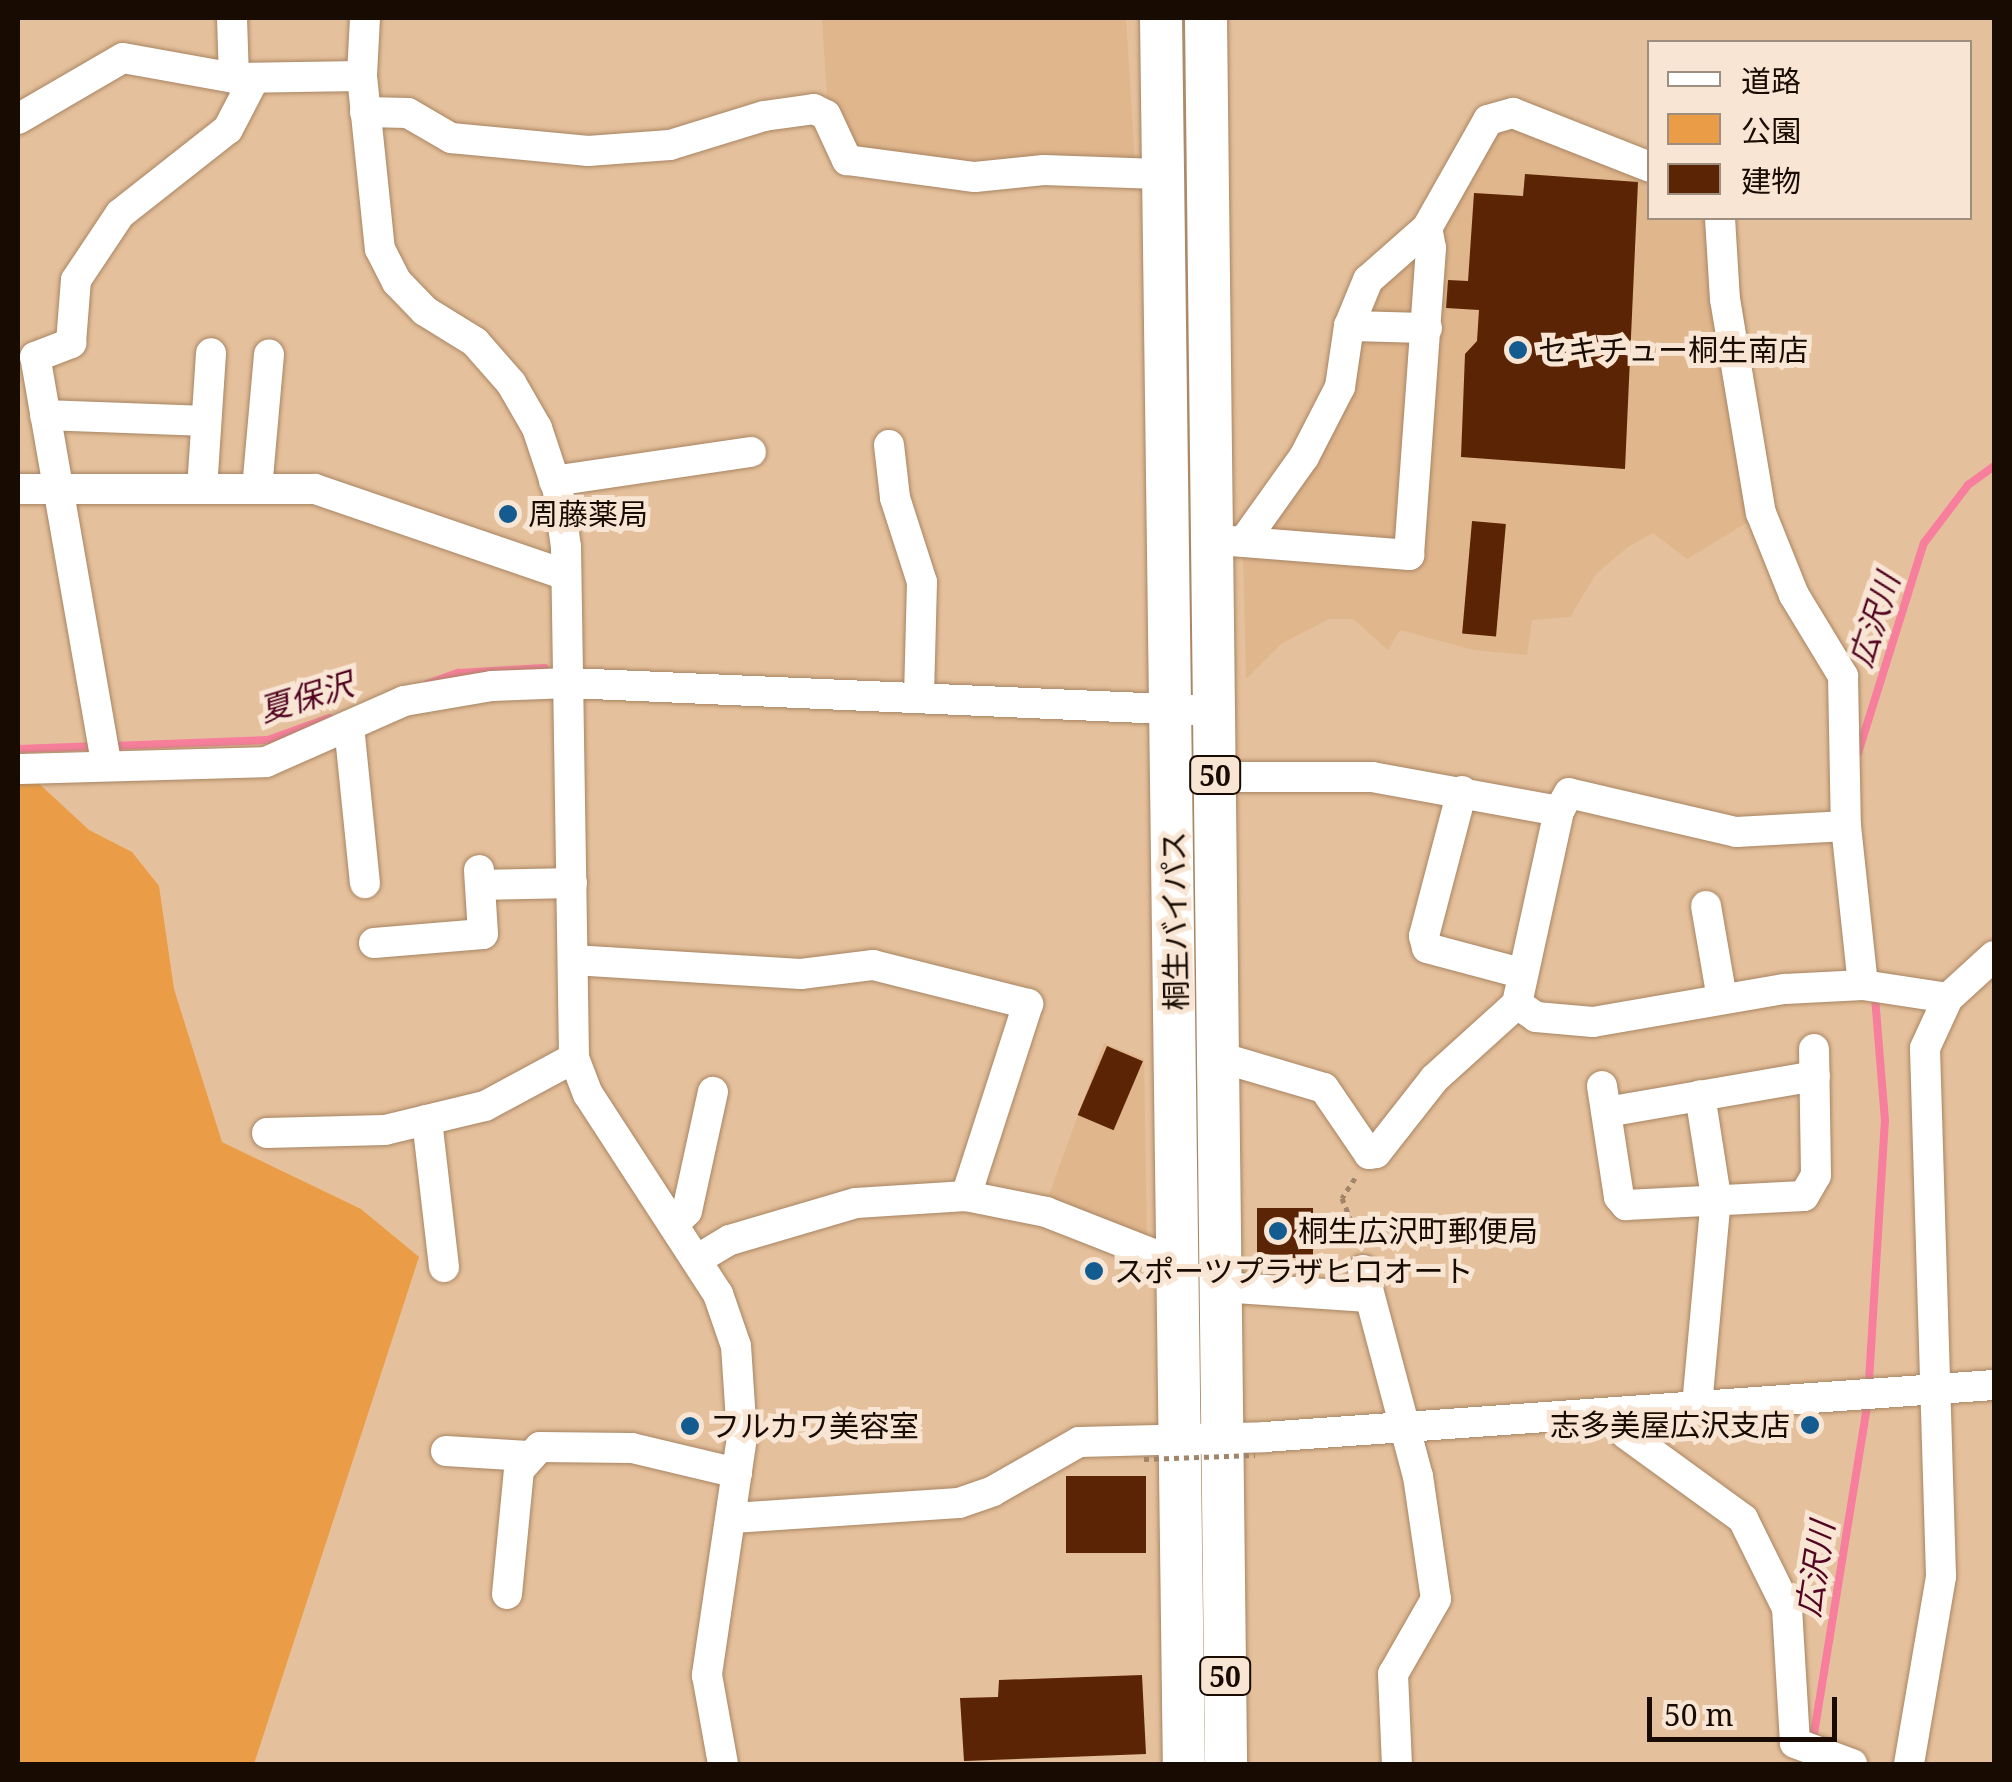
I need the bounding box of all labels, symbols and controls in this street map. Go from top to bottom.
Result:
legend [1647,40,1972,220]
text: 道路 [1741,60,1801,101]
text: 公園 [1741,110,1801,151]
text: 建物 [1741,160,1801,201]
place label: セキチュー桐生南店 [1538,332,1808,368]
marker: セキチュー桐生南店 [1507,339,1529,361]
place label: 周藤薬局 [528,496,648,532]
marker: 周藤薬局 [497,503,519,525]
water label: 広沢川 [1841,568,1907,672]
water label: 夏保沢 [254,665,358,729]
road number: 50 [1188,752,1242,798]
street label: 桐生バイパス [1155,831,1195,1011]
place label: 桐生広沢町郵便局 [1298,1213,1538,1249]
marker: 桐生広沢町郵便局 [1267,1220,1289,1242]
place label: スポーツプラザヒロオート [1114,1253,1474,1289]
marker: スポーツプラザヒロオート [1083,1260,1105,1282]
place label: 志多美屋広沢支店 [1550,1407,1790,1443]
place label: フルカワ美容室 [710,1408,920,1444]
marker: 志多美屋広沢支店 [1799,1414,1821,1436]
marker: フルカワ美容室 [679,1415,701,1437]
water label: 広沢川 [1789,1519,1841,1619]
road number: 50 [1198,1653,1252,1699]
scale bar [1652,1677,1842,1739]
text: 50 m [1664,1694,1734,1735]

